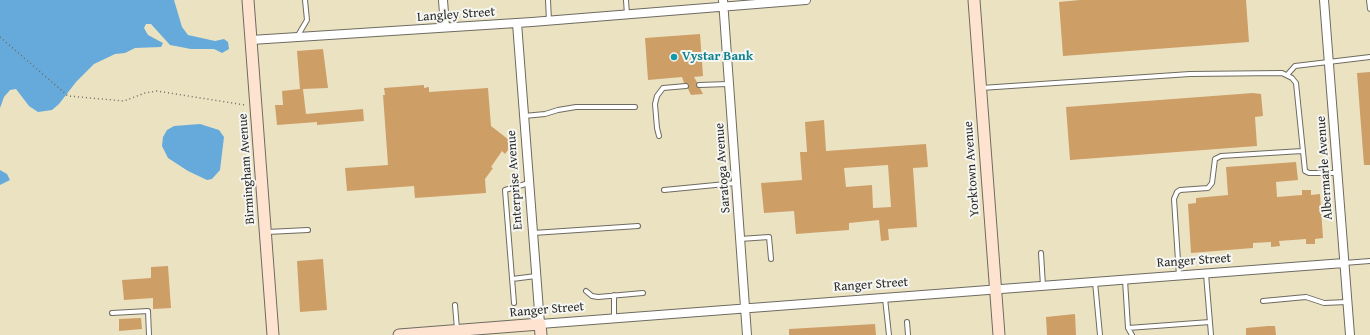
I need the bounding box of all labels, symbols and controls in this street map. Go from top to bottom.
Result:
street label: Langley Street [416,4,496,26]
place label: Vystar Bank [682,49,753,65]
marker: Vystar Bank [669,52,679,62]
street label: Birmingham Avenue [235,113,259,225]
street label: Albermarle Avenue [1314,115,1336,221]
street label: Yorktown Avenue [961,121,983,217]
street label: Saratoga Avenue [712,122,734,214]
street label: Enterprise Avenue [504,130,526,230]
street label: Ranger Street [1156,251,1232,271]
street label: Ranger Street [833,275,909,295]
street label: Ranger Street [509,299,585,321]

